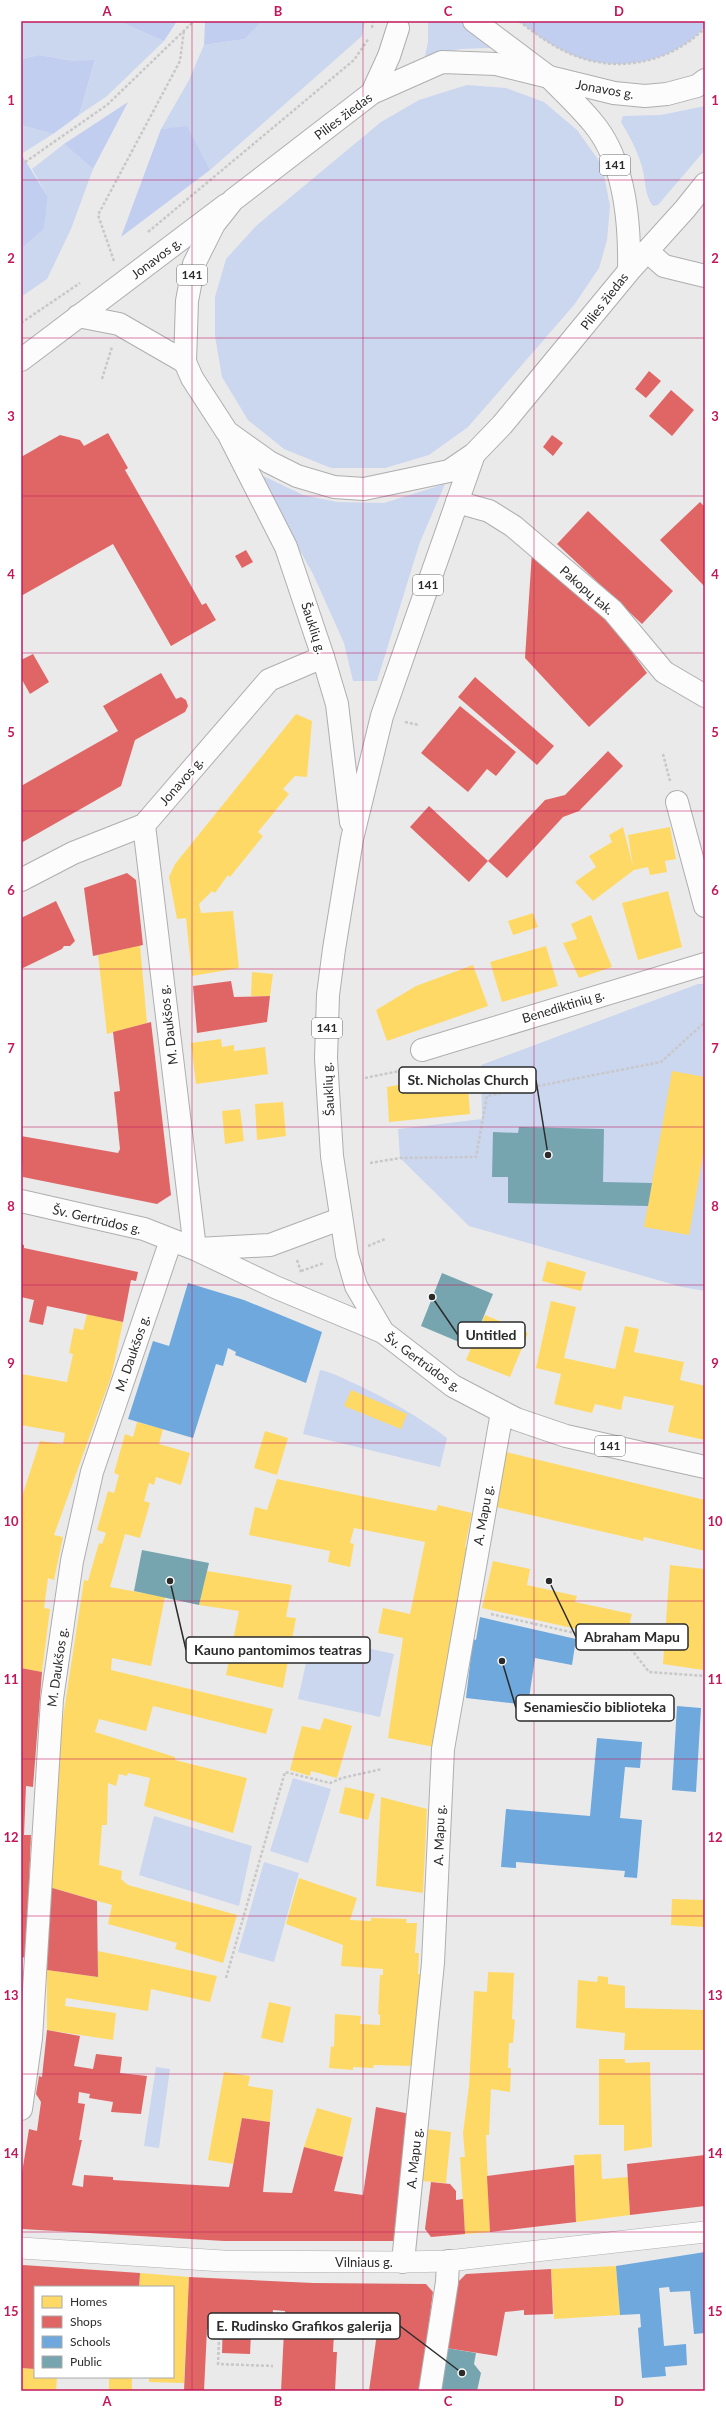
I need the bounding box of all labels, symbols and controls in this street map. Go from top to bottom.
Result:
text: A [101,3,112,19]
text: B [274,3,283,19]
text: C [444,3,453,19]
text: D [614,3,624,19]
street label: Jonavos g. [575,76,635,102]
street label: Pilies žiedas [311,89,375,143]
text: 1 [7,92,15,108]
text: 1 [711,92,719,108]
road number: 141 [600,155,630,175]
street label: Jonavos g. [128,234,184,282]
text: 2 [7,250,15,266]
text: 2 [711,250,719,266]
road number: 141 [177,265,207,285]
street label: Pilies žiedas [577,269,631,333]
text: 3 [7,408,15,424]
text: 3 [711,408,719,424]
street label: Pakopų tak. [557,562,617,618]
text: 4 [7,566,15,582]
text: 4 [711,566,719,582]
road number: 141 [413,575,443,595]
street label: Šauklių g. [298,600,330,656]
text: 5 [7,724,15,740]
text: 5 [711,724,719,740]
street label: Jonavos g. [156,754,206,808]
text: 6 [7,882,15,898]
text: 6 [711,882,719,898]
street label: M. Daukšos g. [155,984,181,1066]
street label: Benediktinių g. [520,986,606,1026]
road number: 141 [312,1018,342,1038]
text: 7 [7,1040,15,1056]
text: 7 [711,1040,719,1056]
street label: Šauklių g. [319,1062,337,1116]
callout: St. Nicholas Church [399,1067,536,1093]
text: St. Nicholas Church [407,1071,529,1088]
text: 8 [7,1198,15,1214]
text: 8 [711,1198,719,1214]
street label: Šv. Gertrūdos g. [51,1201,143,1237]
street label: M. Daukšos g. [111,1312,153,1394]
callout: Untitled [458,1322,525,1348]
text: Untitled [465,1326,517,1343]
street label: Šv. Gertrūdos g. [382,1329,464,1395]
text: 9 [7,1355,15,1371]
text: 9 [711,1355,719,1371]
road number: 141 [595,1436,625,1456]
street label: A. Mapu g. [470,1483,496,1547]
text: 10 [3,1513,19,1529]
text: 10 [707,1513,723,1529]
callout: Abraham Mapu [576,1624,688,1650]
street label: M. Daukšos g. [43,1626,71,1708]
text: Abraham Mapu [583,1628,680,1645]
callout: Kauno pantomimos teatras [186,1637,370,1663]
text: Kauno pantomimos teatras [194,1641,362,1658]
text: 11 [3,1671,19,1687]
text: 11 [707,1671,723,1687]
callout: Senamiesčio biblioteka [516,1695,674,1721]
text: Senamiesčio biblioteka [524,1698,666,1715]
street label: A. Mapu g. [430,1804,448,1866]
text: 12 [3,1829,19,1845]
text: 12 [707,1829,723,1845]
text: 13 [3,1987,19,2003]
text: 13 [707,1987,723,2003]
street label: A. Mapu g. [403,2127,425,2189]
text: 14 [3,2145,19,2161]
text: 14 [707,2145,723,2161]
street label: Vilniaus g. [335,2254,393,2270]
legend [34,2286,174,2378]
text: Homes [70,2294,107,2309]
text: 15 [3,2303,19,2319]
text: 15 [707,2303,723,2319]
callout: E. Rudinsko Grafikos galerija [208,2313,400,2339]
text: Shops [70,2314,102,2329]
text: E. Rudinsko Grafikos galerija [216,2317,392,2334]
text: Schools [70,2334,111,2349]
text: Public [70,2354,102,2369]
text: A [101,2393,112,2409]
text: B [274,2393,283,2409]
text: C [444,2393,453,2409]
text: D [614,2393,624,2409]

